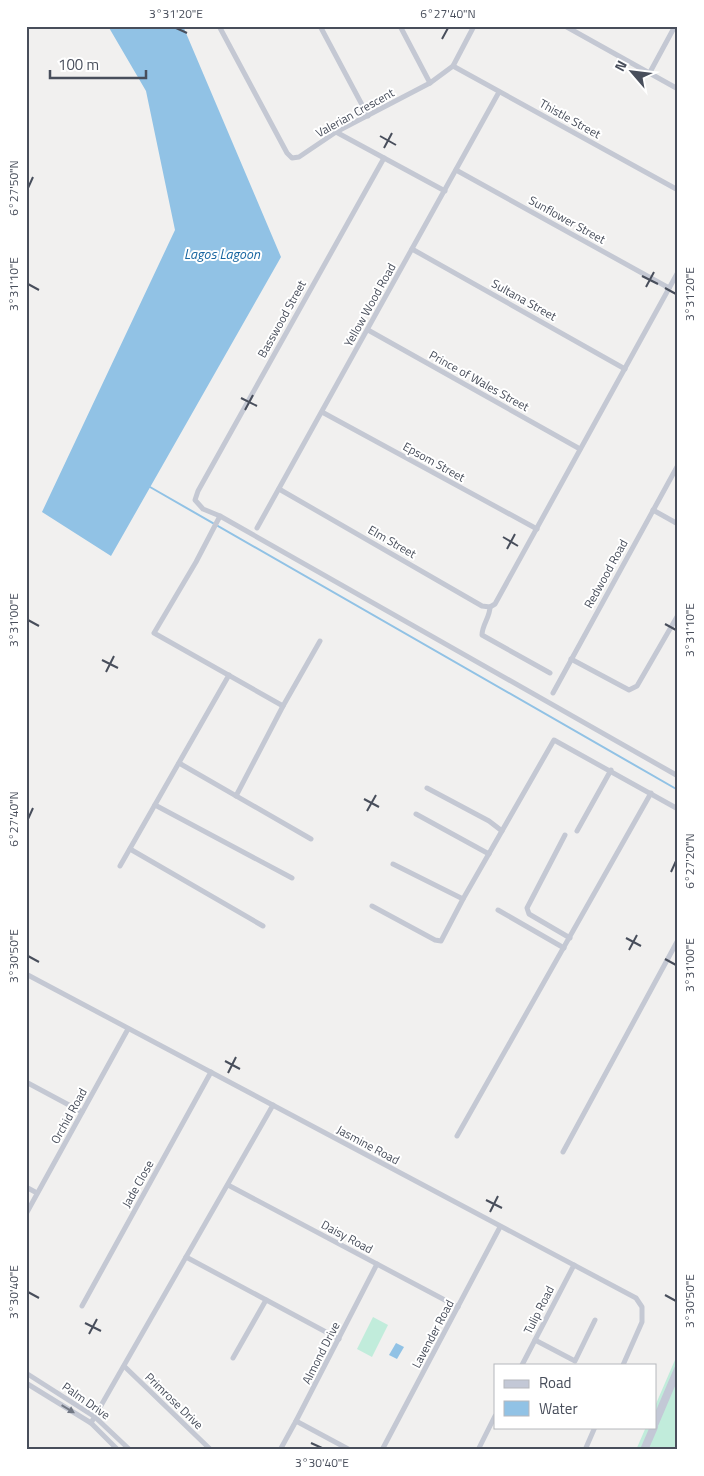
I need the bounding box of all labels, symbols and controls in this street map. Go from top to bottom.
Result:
text: 3°31'20"E [149,4,203,23]
text: 6°27'40"N [420,4,476,23]
scale bar [50,48,146,80]
north arrow [606,48,656,98]
text: 100 m [58,53,99,76]
text: N [609,56,632,75]
street label: Valerian Crescent [312,83,398,142]
street label: Thistle Street [536,94,605,144]
text: 6°27'50"N [4,160,23,216]
street label: Sunflower Street [525,191,610,249]
water label: Lagos Lagoon [184,243,261,264]
text: 3°31'10"E [4,257,23,311]
street label: Yellow Wood Road [339,259,400,350]
text: 3°31'20"E [680,267,699,321]
street label: Sultana Street [488,274,561,326]
street label: Basswood Street [252,276,311,361]
street label: Prince of Wales Street [426,345,533,416]
street label: Epsom Street [400,437,469,487]
street label: Elm Street [365,520,421,563]
street label: Redwood Road [579,536,632,612]
text: 3°31'00"E [4,593,23,647]
text: 3°31'10"E [680,603,699,657]
text: 6°27'40"N [4,791,23,847]
text: 6°27'20"N [680,833,699,889]
text: 3°30'50"E [4,929,23,983]
text: 3°31'00"E [680,938,699,992]
street label: Orchid Road [45,1084,92,1147]
street label: Jasmine Road [333,1120,403,1169]
street label: Jade Close [117,1156,158,1211]
street label: Daisy Road [318,1215,377,1258]
text: 3°30'40"E [4,1265,23,1319]
text: 3°30'50"E [680,1274,699,1328]
street label: Tulip Road [518,1282,559,1337]
street label: Lavender Road [407,1296,459,1371]
street label: Almond Drive [297,1318,344,1387]
legend [494,1364,656,1428]
street label: Primrose Drive [141,1368,208,1433]
text: Road [539,1371,571,1394]
street label: Palm Drive [58,1377,114,1424]
text: Water [539,1397,578,1420]
one-way arrow [61,1404,74,1413]
text: 3°30'40"E [295,1453,349,1472]

